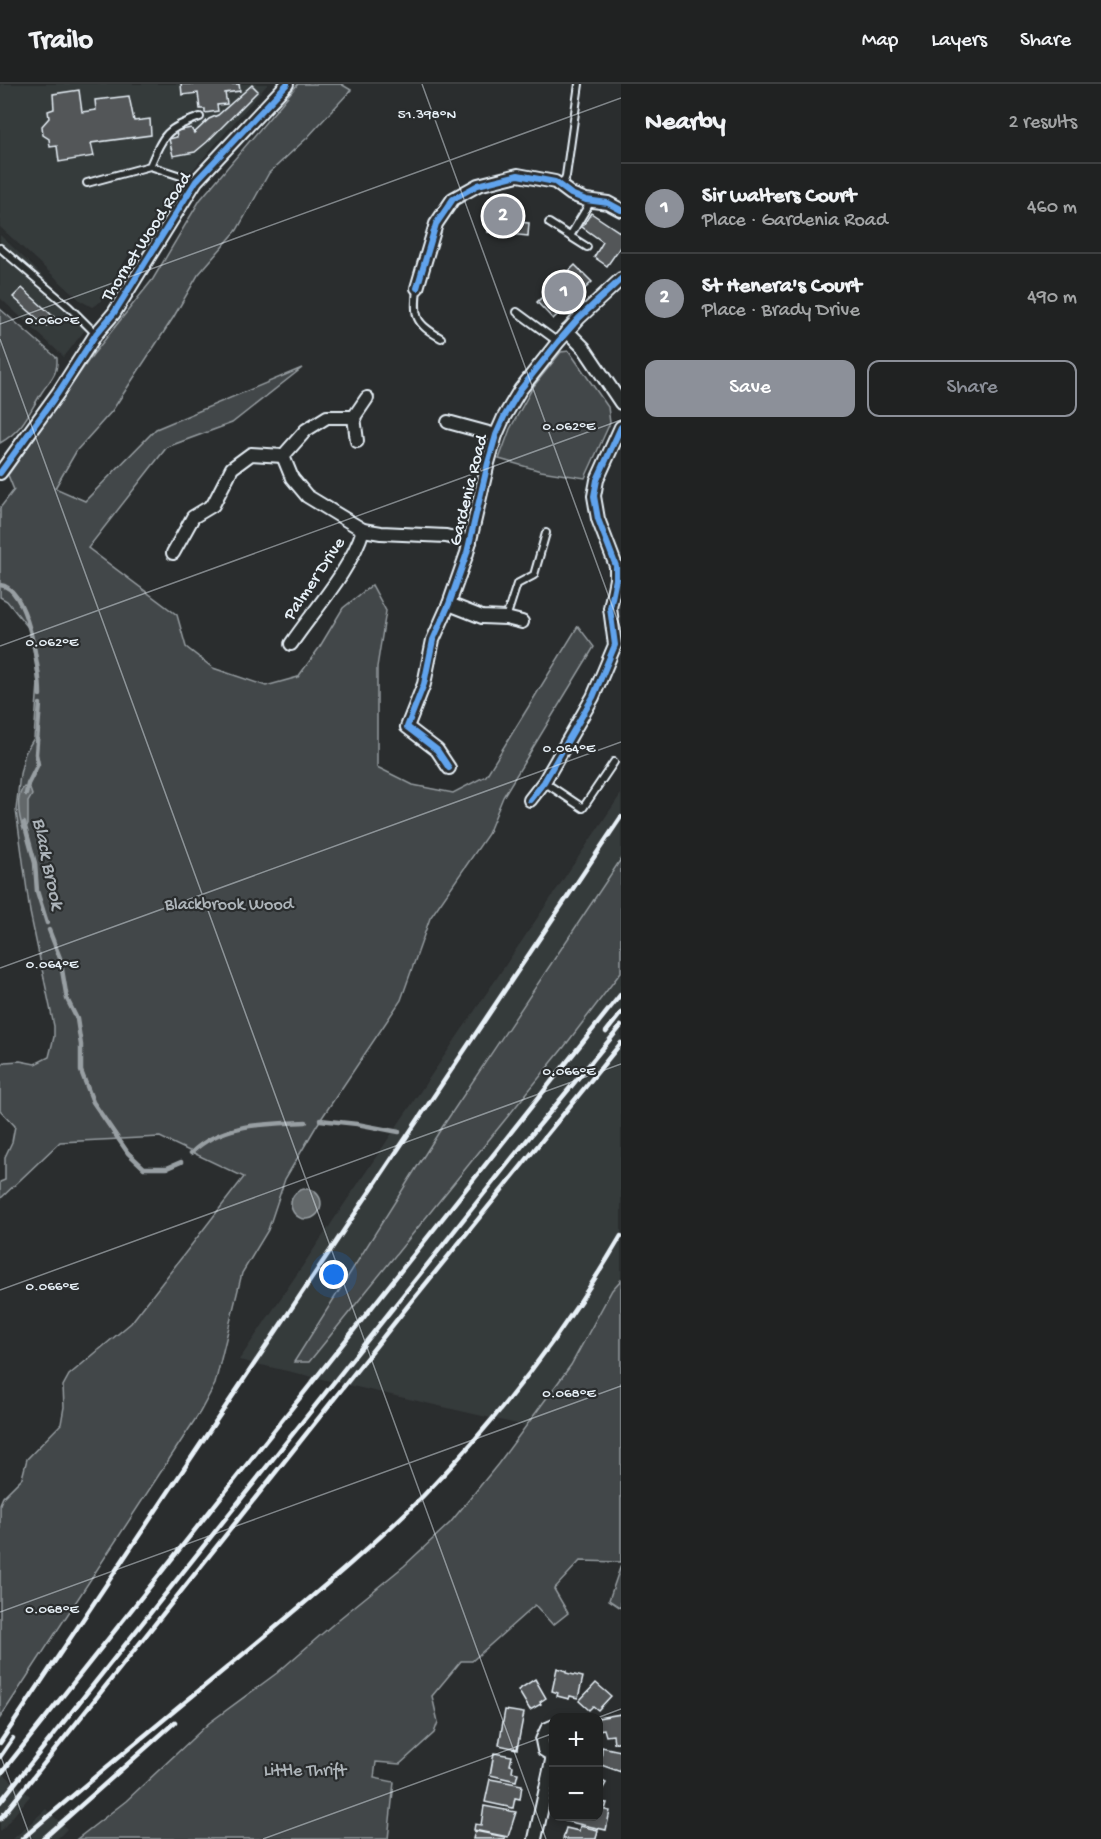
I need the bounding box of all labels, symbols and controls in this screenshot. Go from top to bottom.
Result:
text: Trailo [30,25,93,58]
text: Map [862,29,898,54]
text: Layers [931,29,987,54]
text: Share [1020,29,1071,54]
text: 51.398°N [398,106,457,124]
text: Nearby [645,108,726,139]
text: 2 results [1008,112,1077,135]
street label: Thornet Wood Road [97,168,198,307]
text: Sir walters Court [702,184,856,210]
pin: 2 [484,194,522,238]
text: 1 [660,197,669,220]
text: 460 m [1027,197,1077,220]
text: Place · Gardenia Road [702,210,888,233]
pin: 1 [544,270,584,314]
text: St Henera's Court [702,274,861,300]
text: 2 [660,287,669,310]
text: 490 m [1027,287,1077,310]
text: Place · Brady Drive [702,300,860,323]
text: 0.060°E [25,312,80,330]
button: Save [645,360,855,417]
button: Share [867,360,1077,417]
text: 0.062°E [543,418,596,436]
street label: Gardenia Road [445,432,494,548]
street label: Palmer Drive [279,533,351,626]
text: 0.062°E [26,634,79,652]
text: 0.064°E [543,740,596,758]
water label: Black Brook [26,816,68,914]
park label: Blackbrook Wood [164,895,295,916]
text: 0.064°E [26,956,79,974]
text: 0.066°E [542,1063,596,1081]
your location [319,1260,348,1289]
text: 0.066°E [25,1278,79,1296]
text: 0.068°E [542,1385,596,1403]
text: 0.068°E [25,1601,79,1619]
map controls [549,1713,603,1821]
button: + [549,1713,603,1767]
park label: Little Thrift [264,1761,348,1782]
button: − [549,1767,603,1821]

